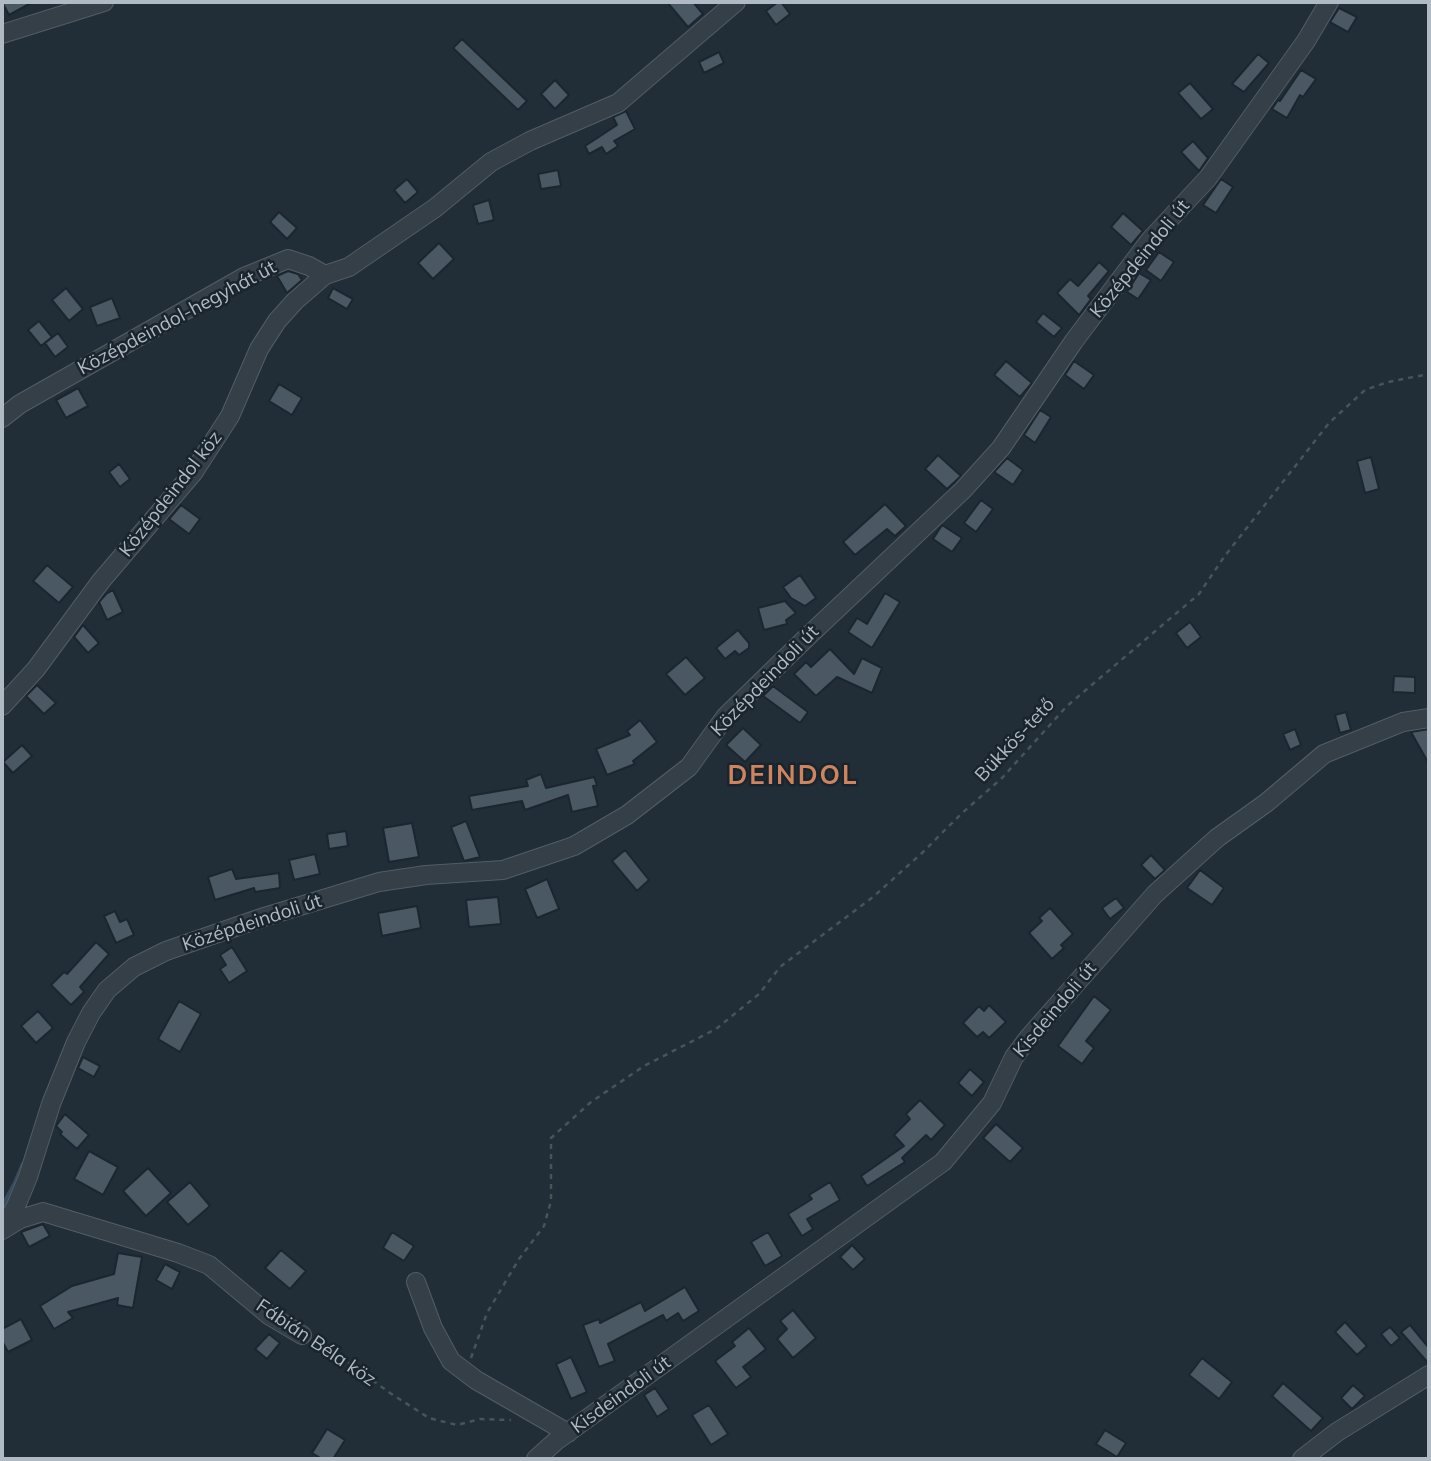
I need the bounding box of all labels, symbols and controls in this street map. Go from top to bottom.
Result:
street label: Középdeindoli út [1085,195,1195,323]
street label: Középdeindol-hegyhát út [74,256,280,380]
street label: Középdeindol köz [115,427,227,561]
street label: Középdeindoli út [706,621,824,741]
street label: Bükkös-tető [971,693,1059,787]
district label: DEINDOL [728,760,858,792]
street label: Középdeindoli út [179,890,325,956]
street label: Kisdeindoli út [1009,958,1101,1062]
street label: Fábián Béla köz [252,1294,380,1392]
street label: Kisdeindoli út [567,1351,675,1439]

